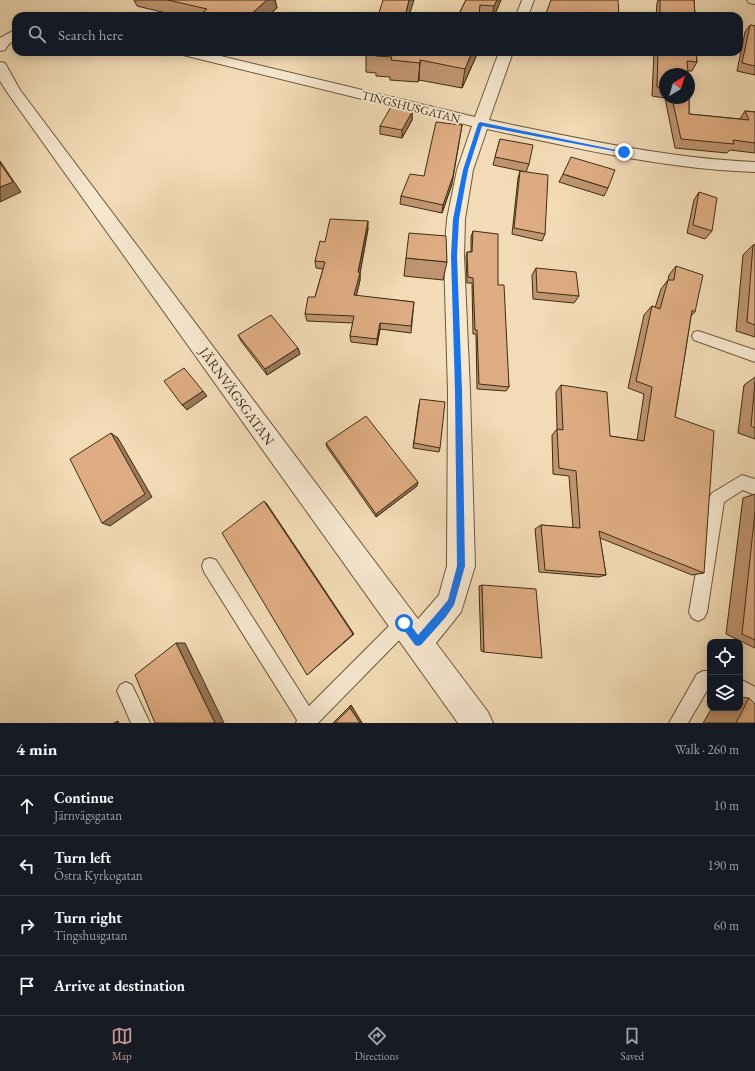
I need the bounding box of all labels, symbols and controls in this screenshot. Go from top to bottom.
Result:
search box [12,12,743,56]
icon: search [26,23,48,45]
text: Search here [58,25,123,44]
north arrow [659,68,695,104]
street label: TINGSHUSGATAN [360,87,462,127]
route end [615,143,633,161]
street label: JÄRNVÄGSGATAN [195,343,279,448]
route start [395,614,413,632]
map controls [707,639,743,711]
button: locate [707,639,743,675]
button: layers [707,675,743,711]
text: 4 min [16,738,57,760]
text: Walk · 260 m [675,741,739,758]
text: Continue [54,788,114,807]
icon: ahead [16,795,38,817]
text: 10 m [714,797,739,814]
text: Järnvägsgatan [54,807,122,824]
text: Turn left [54,848,111,867]
icon: left [16,855,38,877]
text: 190 m [708,857,739,874]
text: Östra Kyrkogatan [54,867,143,884]
text: Turn right [54,908,122,927]
icon: right [16,915,38,937]
text: 60 m [714,917,739,934]
text: Tingshusgatan [54,927,127,944]
icon: arrive [16,975,38,997]
text: Arrive at destination [54,976,185,995]
tab: Map [111,1025,133,1063]
tab: Directions [355,1025,399,1063]
tab: Saved [621,1025,644,1063]

